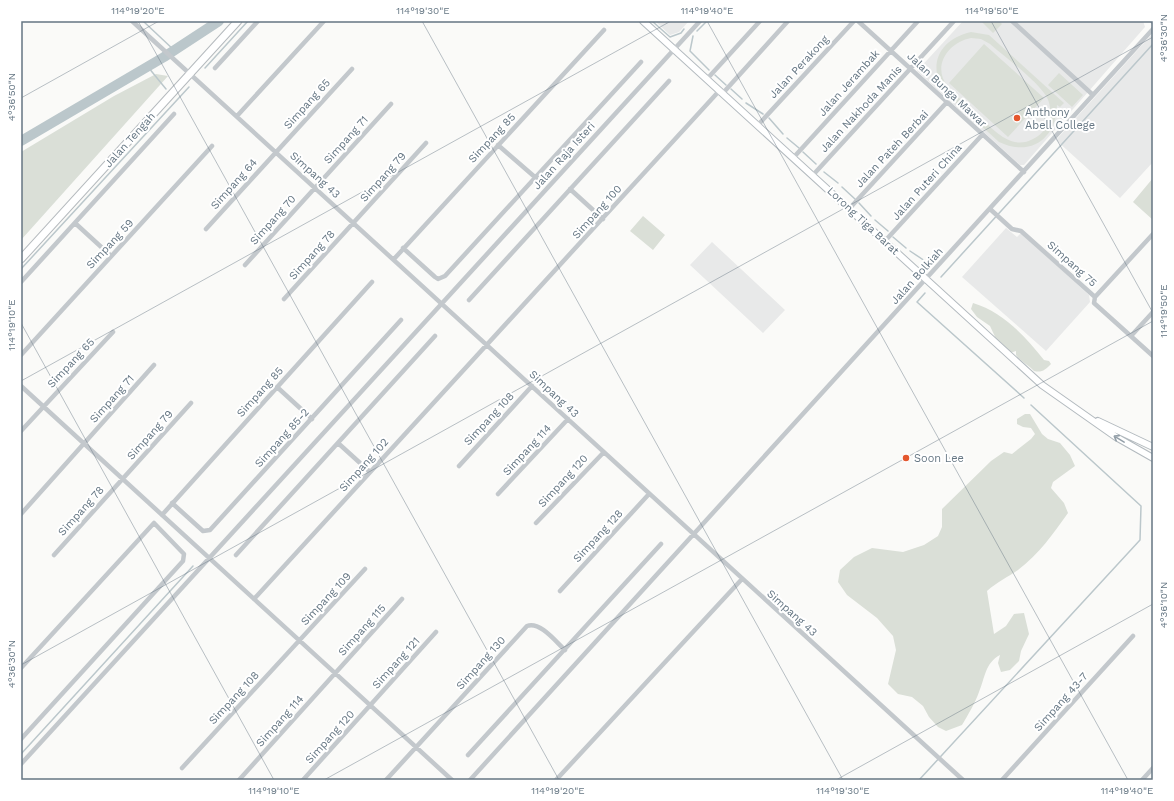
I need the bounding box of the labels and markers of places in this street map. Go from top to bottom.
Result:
place label: Anthony Abell College [1025,106,1095,132]
marker: Anthony Abell College [1012,113,1022,123]
place label: Soon Lee [914,452,964,465]
marker: Soon Lee [901,453,911,463]

